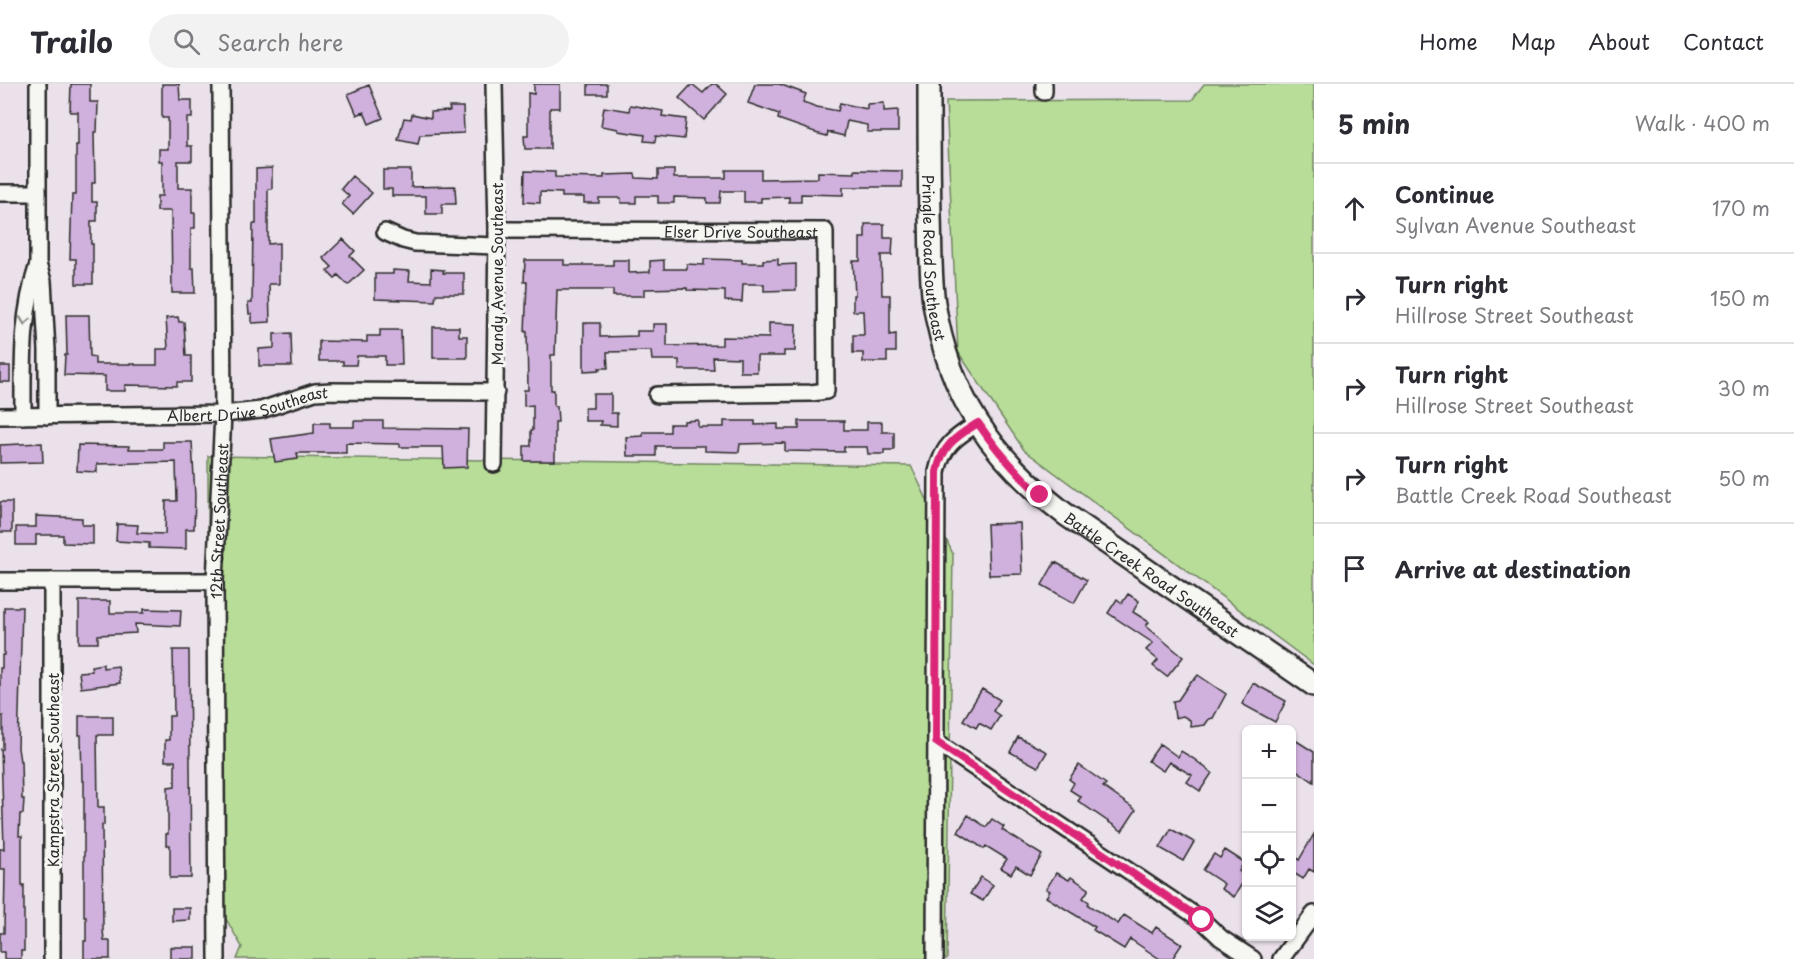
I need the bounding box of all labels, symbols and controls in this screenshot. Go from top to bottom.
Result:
search box [149,14,569,68]
text: Trailo [30,20,113,63]
icon: search [170,25,203,58]
text: Search here [218,25,343,58]
text: Home [1419,25,1478,57]
text: Map [1511,25,1556,57]
text: About [1589,25,1650,57]
text: Contact [1683,25,1764,57]
text: 5 min [1338,104,1410,143]
text: Walk · 400 m [1635,108,1770,138]
street label: Pringle Road Southeast [918,174,953,343]
text: Continue [1395,177,1494,210]
street label: Mandy Avenue Southeast [485,183,508,365]
icon: ahead [1338,192,1371,225]
text: 170 m [1712,193,1770,223]
text: Sylvan Avenue Southeast [1395,210,1636,240]
street label: Elser Drive Southeast [664,219,818,242]
text: Turn right [1395,267,1508,300]
icon: right [1338,282,1371,315]
text: 150 m [1710,283,1770,313]
text: Hillrose Street Southeast [1395,300,1634,330]
one-way arrow [20,317,32,326]
text: Turn right [1395,357,1508,390]
icon: right [1338,372,1371,405]
text: 30 m [1717,373,1770,403]
street label: Albert Drive Southeast [167,380,329,426]
text: Hillrose Street Southeast [1395,390,1634,420]
street label: 12th Street Southeast [203,443,233,599]
text: Turn right [1395,447,1508,480]
icon: right [1338,462,1371,495]
text: 50 m [1718,463,1770,493]
text: Battle Creek Road Southeast [1395,480,1672,510]
route end [1026,481,1052,507]
street label: Battle Creek Road Southeast [1060,506,1244,642]
icon: arrive [1338,552,1371,585]
text: Arrive at destination [1395,552,1631,585]
street label: Kampstra Street Southeast [41,673,64,867]
map controls [1242,725,1296,941]
button: + [1242,725,1296,779]
button: − [1242,779,1296,833]
button: locate [1242,833,1296,887]
button: layers [1242,887,1296,941]
route start [1188,906,1214,932]

